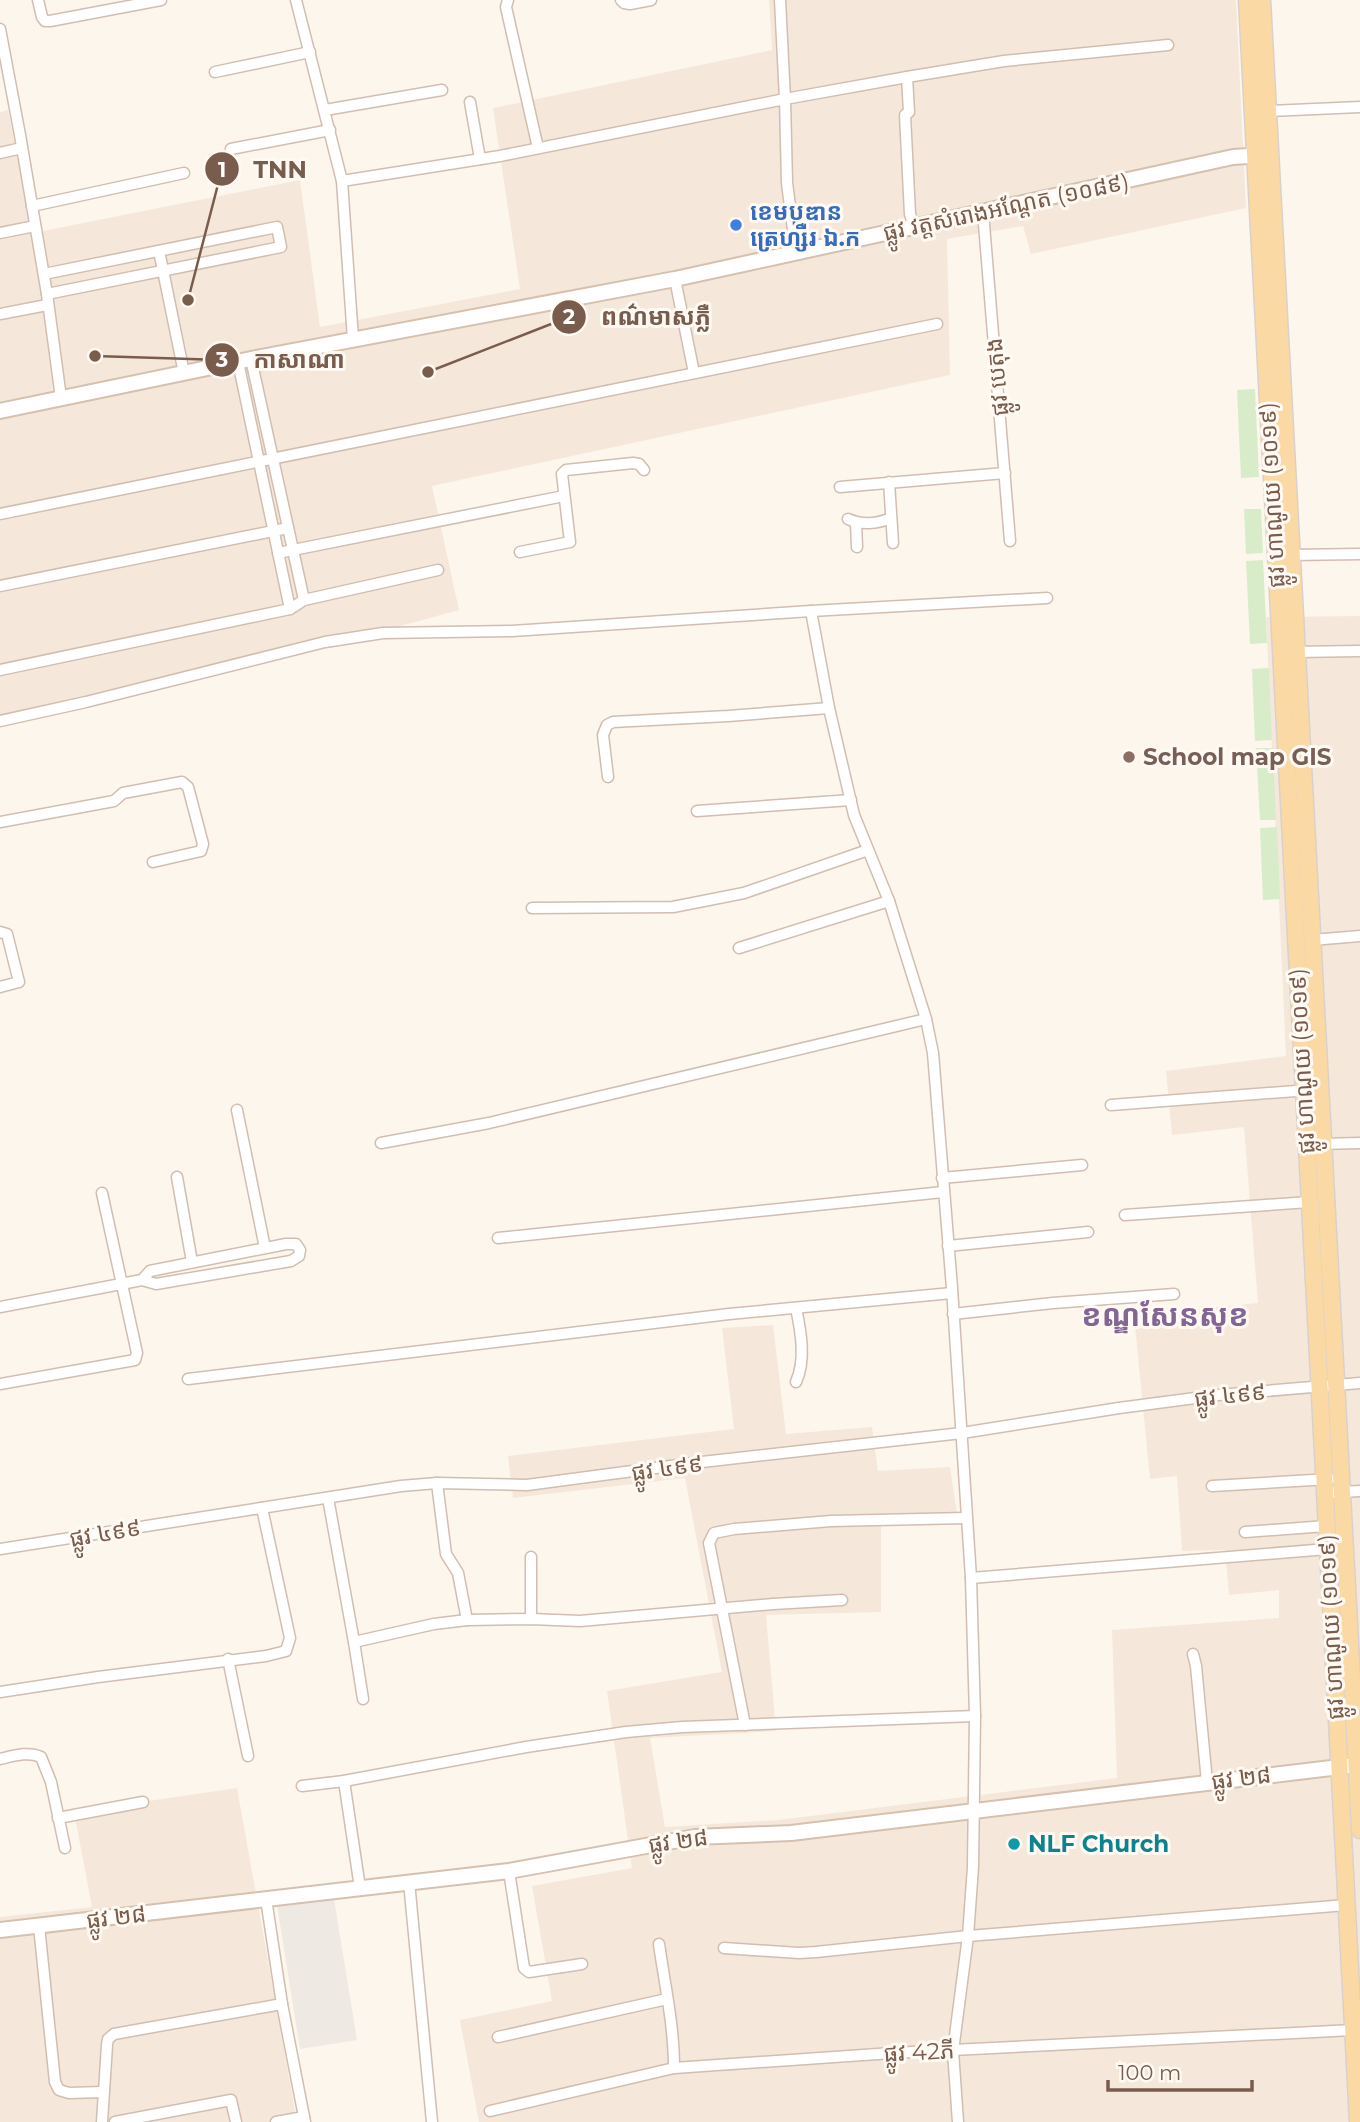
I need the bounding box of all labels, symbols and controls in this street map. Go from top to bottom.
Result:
callout: TNN [205,147,321,192]
text: TNN [253,155,307,184]
text: 1 [218,157,226,182]
street label: ផ្លូវ វត្តសំរោងអណ្ដែត (១០៨៩) [880,167,1133,254]
place label: ខេមបូឌាន ត្រេហ្សឺរ ឯ.ក [750,198,860,252]
marker: ខេមបូឌាន ត្រេហ្សឺរ ឯ.ក [728,217,744,233]
callout: ពណ៌មាសភ្លឺ [552,294,725,339]
text: ពណ៌មាសភ្លឺ [601,302,711,332]
text: 2 [563,304,575,329]
street label: ផ្លូវ បេតុង [980,336,1022,417]
callout: កាសាណា [205,338,359,383]
text: កាសាណា [253,345,345,374]
text: 3 [215,347,228,372]
street label: ផ្លូវ ហាណូយ (១០១៩) [1253,401,1299,589]
place label: School map GIS [1143,743,1332,771]
marker: School map GIS [1121,749,1137,765]
street label: ផ្លូវ ហាណូយ (១០១៩) [1283,967,1329,1155]
district label: ខណ្ឌសែនសុខ [1081,1297,1249,1334]
street label: ផ្លូវ ៤៩៩ [1193,1377,1268,1420]
street label: ផ្លូវ ៤៩៩ [629,1449,706,1495]
street label: ផ្លូវ ៤៩៩ [67,1513,144,1561]
street label: ផ្លូវ ហាណូយ (១០១៩) [1312,1533,1358,1721]
street label: ផ្លូវ ២៨ [1210,1760,1273,1803]
street label: ផ្លូវ ២៨ [646,1823,711,1867]
place label: NLF Church [1028,1830,1169,1858]
marker: NLF Church [1006,1836,1022,1852]
street label: ផ្លូវ ២៨ [85,1899,148,1942]
street label: ផ្លូវ 42ភី [883,2036,956,2076]
scale bar [1108,2048,1252,2092]
text: 100 m [1118,2060,1181,2085]

